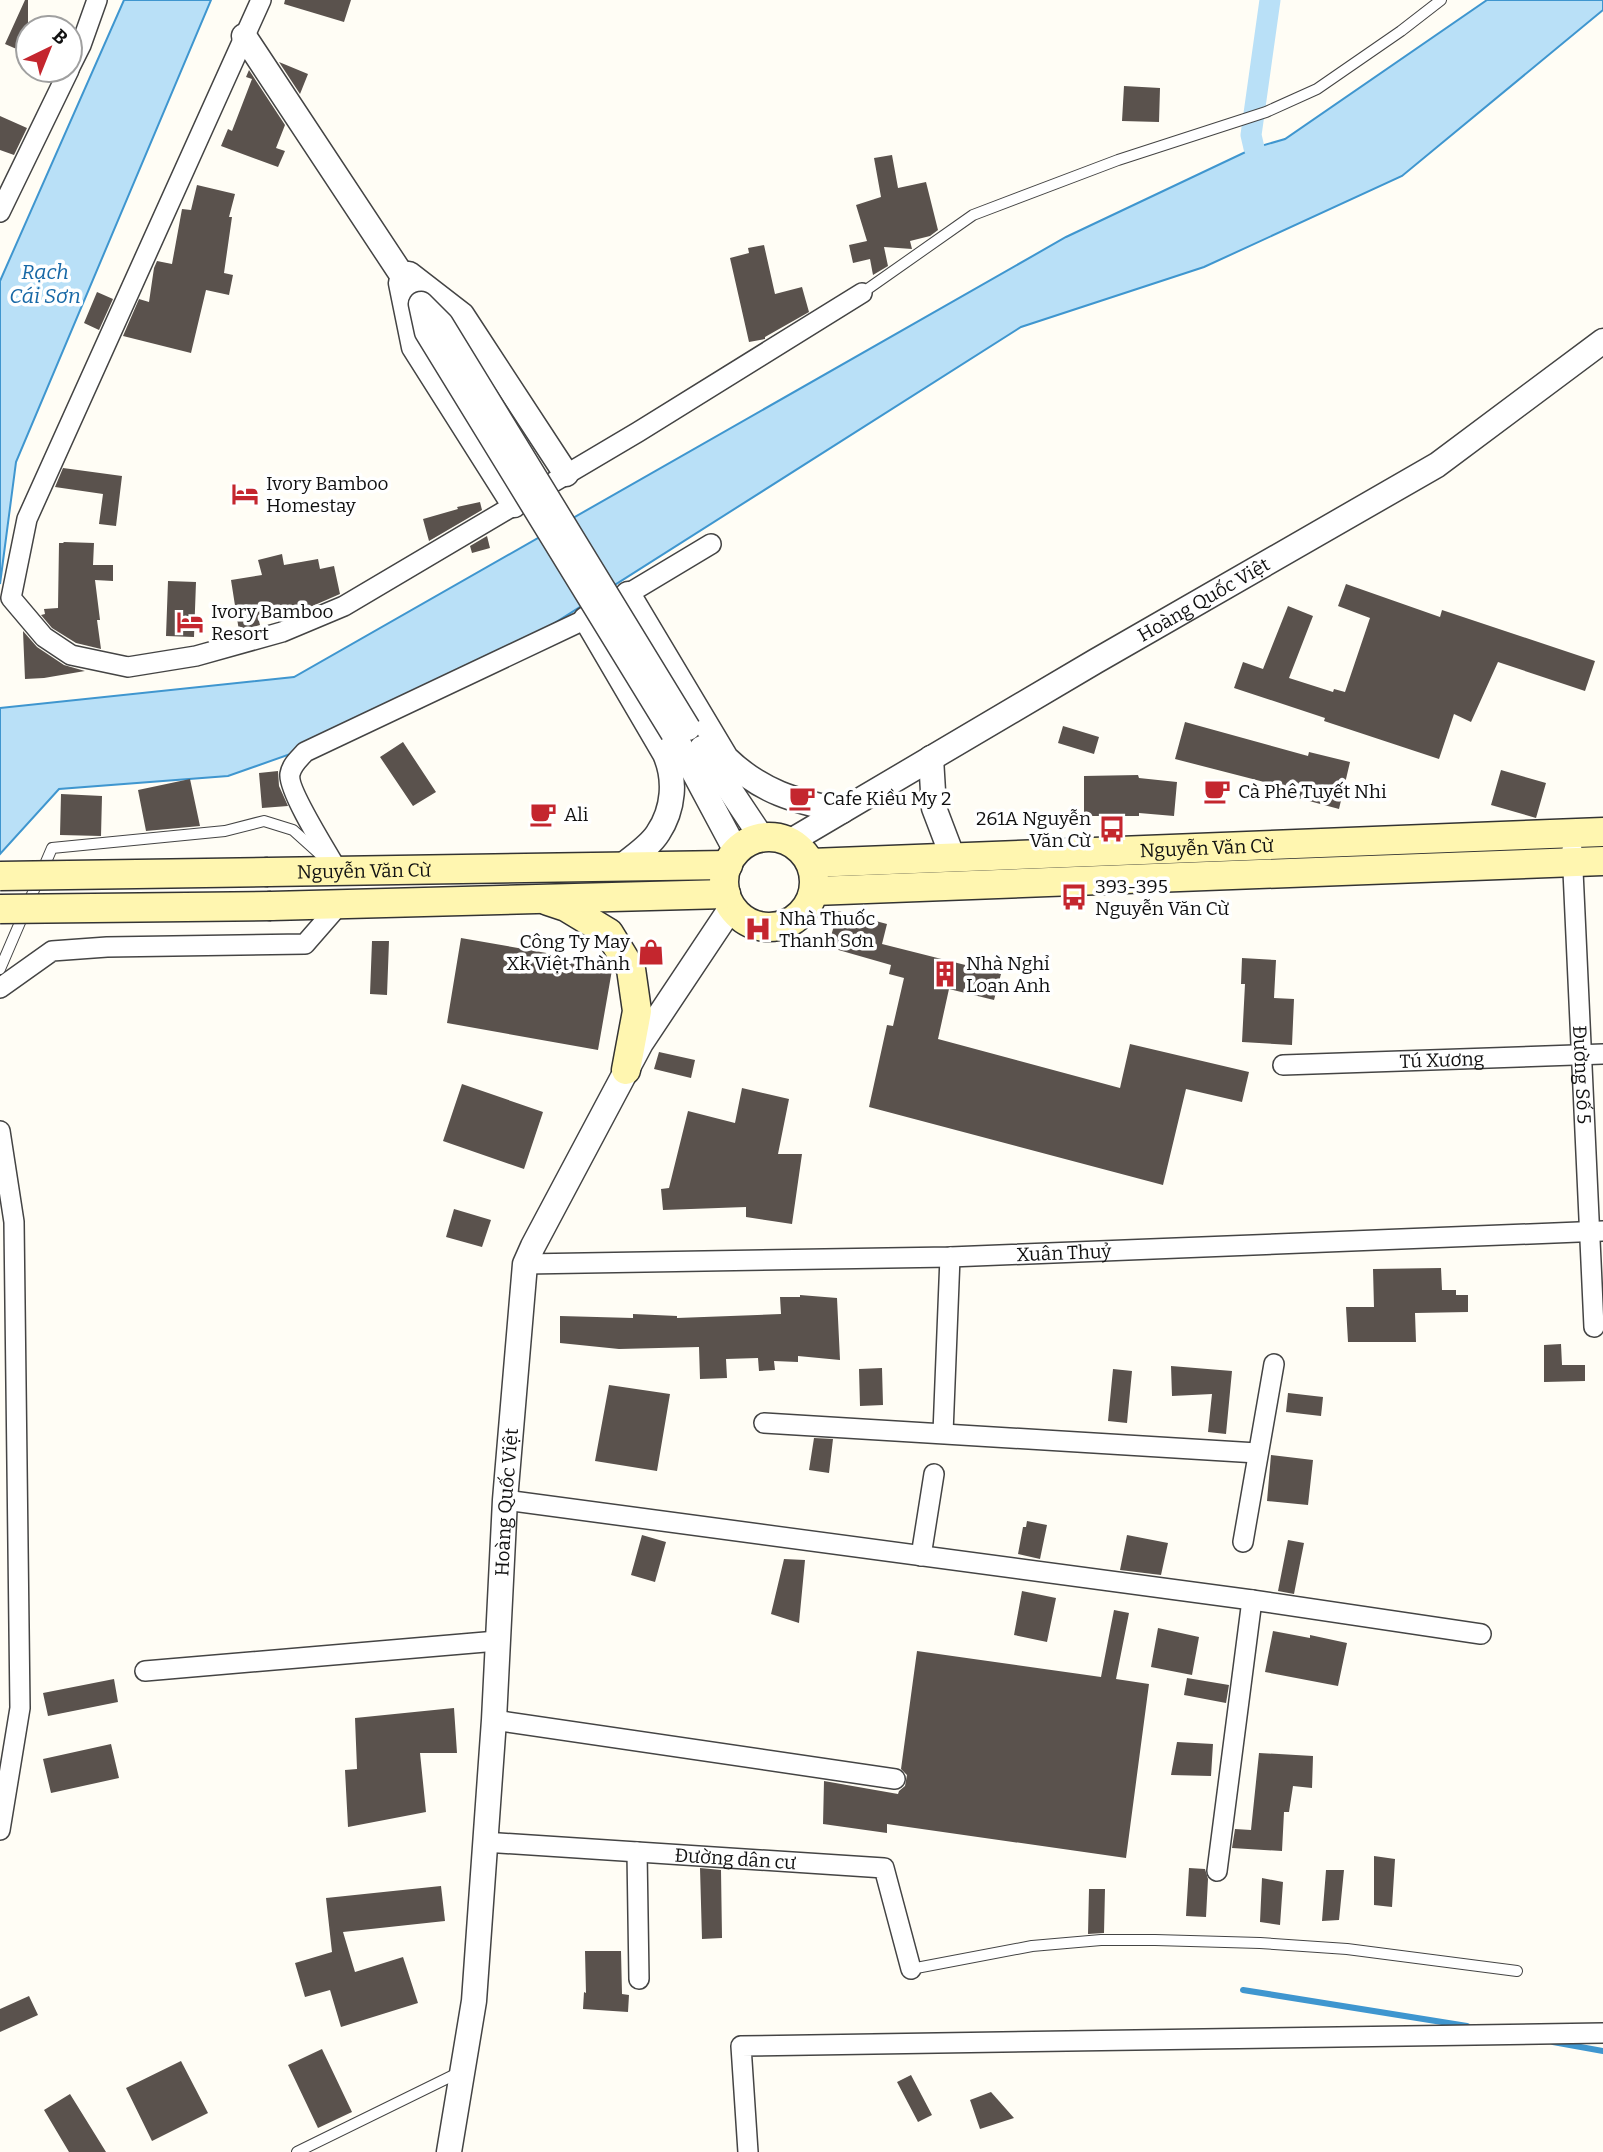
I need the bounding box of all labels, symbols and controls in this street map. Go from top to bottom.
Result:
north arrow [14,14,84,84]
text: B [48,24,73,50]
water label: Rạch Cái Sơn [9,259,81,309]
place label: Ivory Bamboo Homestay [266,472,389,517]
hotel icon: Ivory Bamboo Homestay [230,479,260,509]
street label: Hoàng Quốc Việt [1134,553,1274,647]
place label: Ivory Bamboo Resort [211,600,334,645]
hotel icon: Ivory Bamboo Resort [175,607,205,637]
cafe icon: Cà Phê Tuyết Nhi [1202,776,1232,806]
place label: Cà Phê Tuyết Nhi [1238,780,1387,803]
cafe icon: Cafe Kiều My 2 [787,783,817,813]
place label: Cafe Kiều My 2 [823,787,951,810]
cafe icon: Ali [528,799,558,829]
place label: Ali [564,803,589,826]
place label: 261A Nguyễn Văn Cừ [976,807,1091,852]
bus stop icon: 261A Nguyễn Văn Cừ [1097,814,1127,844]
street label: Nguyễn Văn Cừ [1139,834,1274,862]
street label: Nguyễn Văn Cừ [297,859,431,884]
place label: 393-395 Nguyễn Văn Cừ [1095,875,1229,920]
bus stop icon: 393-395 Nguyễn Văn Cừ [1059,882,1089,912]
place label: Nhà Thuốc Thanh Sơn [779,907,875,952]
hospital icon: Nhà Thuốc Thanh Sơn [743,914,773,944]
place label: Công Ty May Xk Việt Thành [506,930,631,975]
shop icon: Công Ty May Xk Việt Thành [636,937,666,967]
place label: Nhà Nghỉ Loan Anh [966,952,1051,997]
building icon: Nhà Nghỉ Loan Anh [930,959,960,989]
street label: Đường Số 5 [1568,1025,1596,1125]
street label: Tú Xương [1399,1047,1485,1073]
street label: Xuân Thuỷ [1016,1240,1113,1266]
street label: Hoàng Quốc Việt [490,1427,523,1577]
street label: Đường dân cư [674,1843,797,1874]

